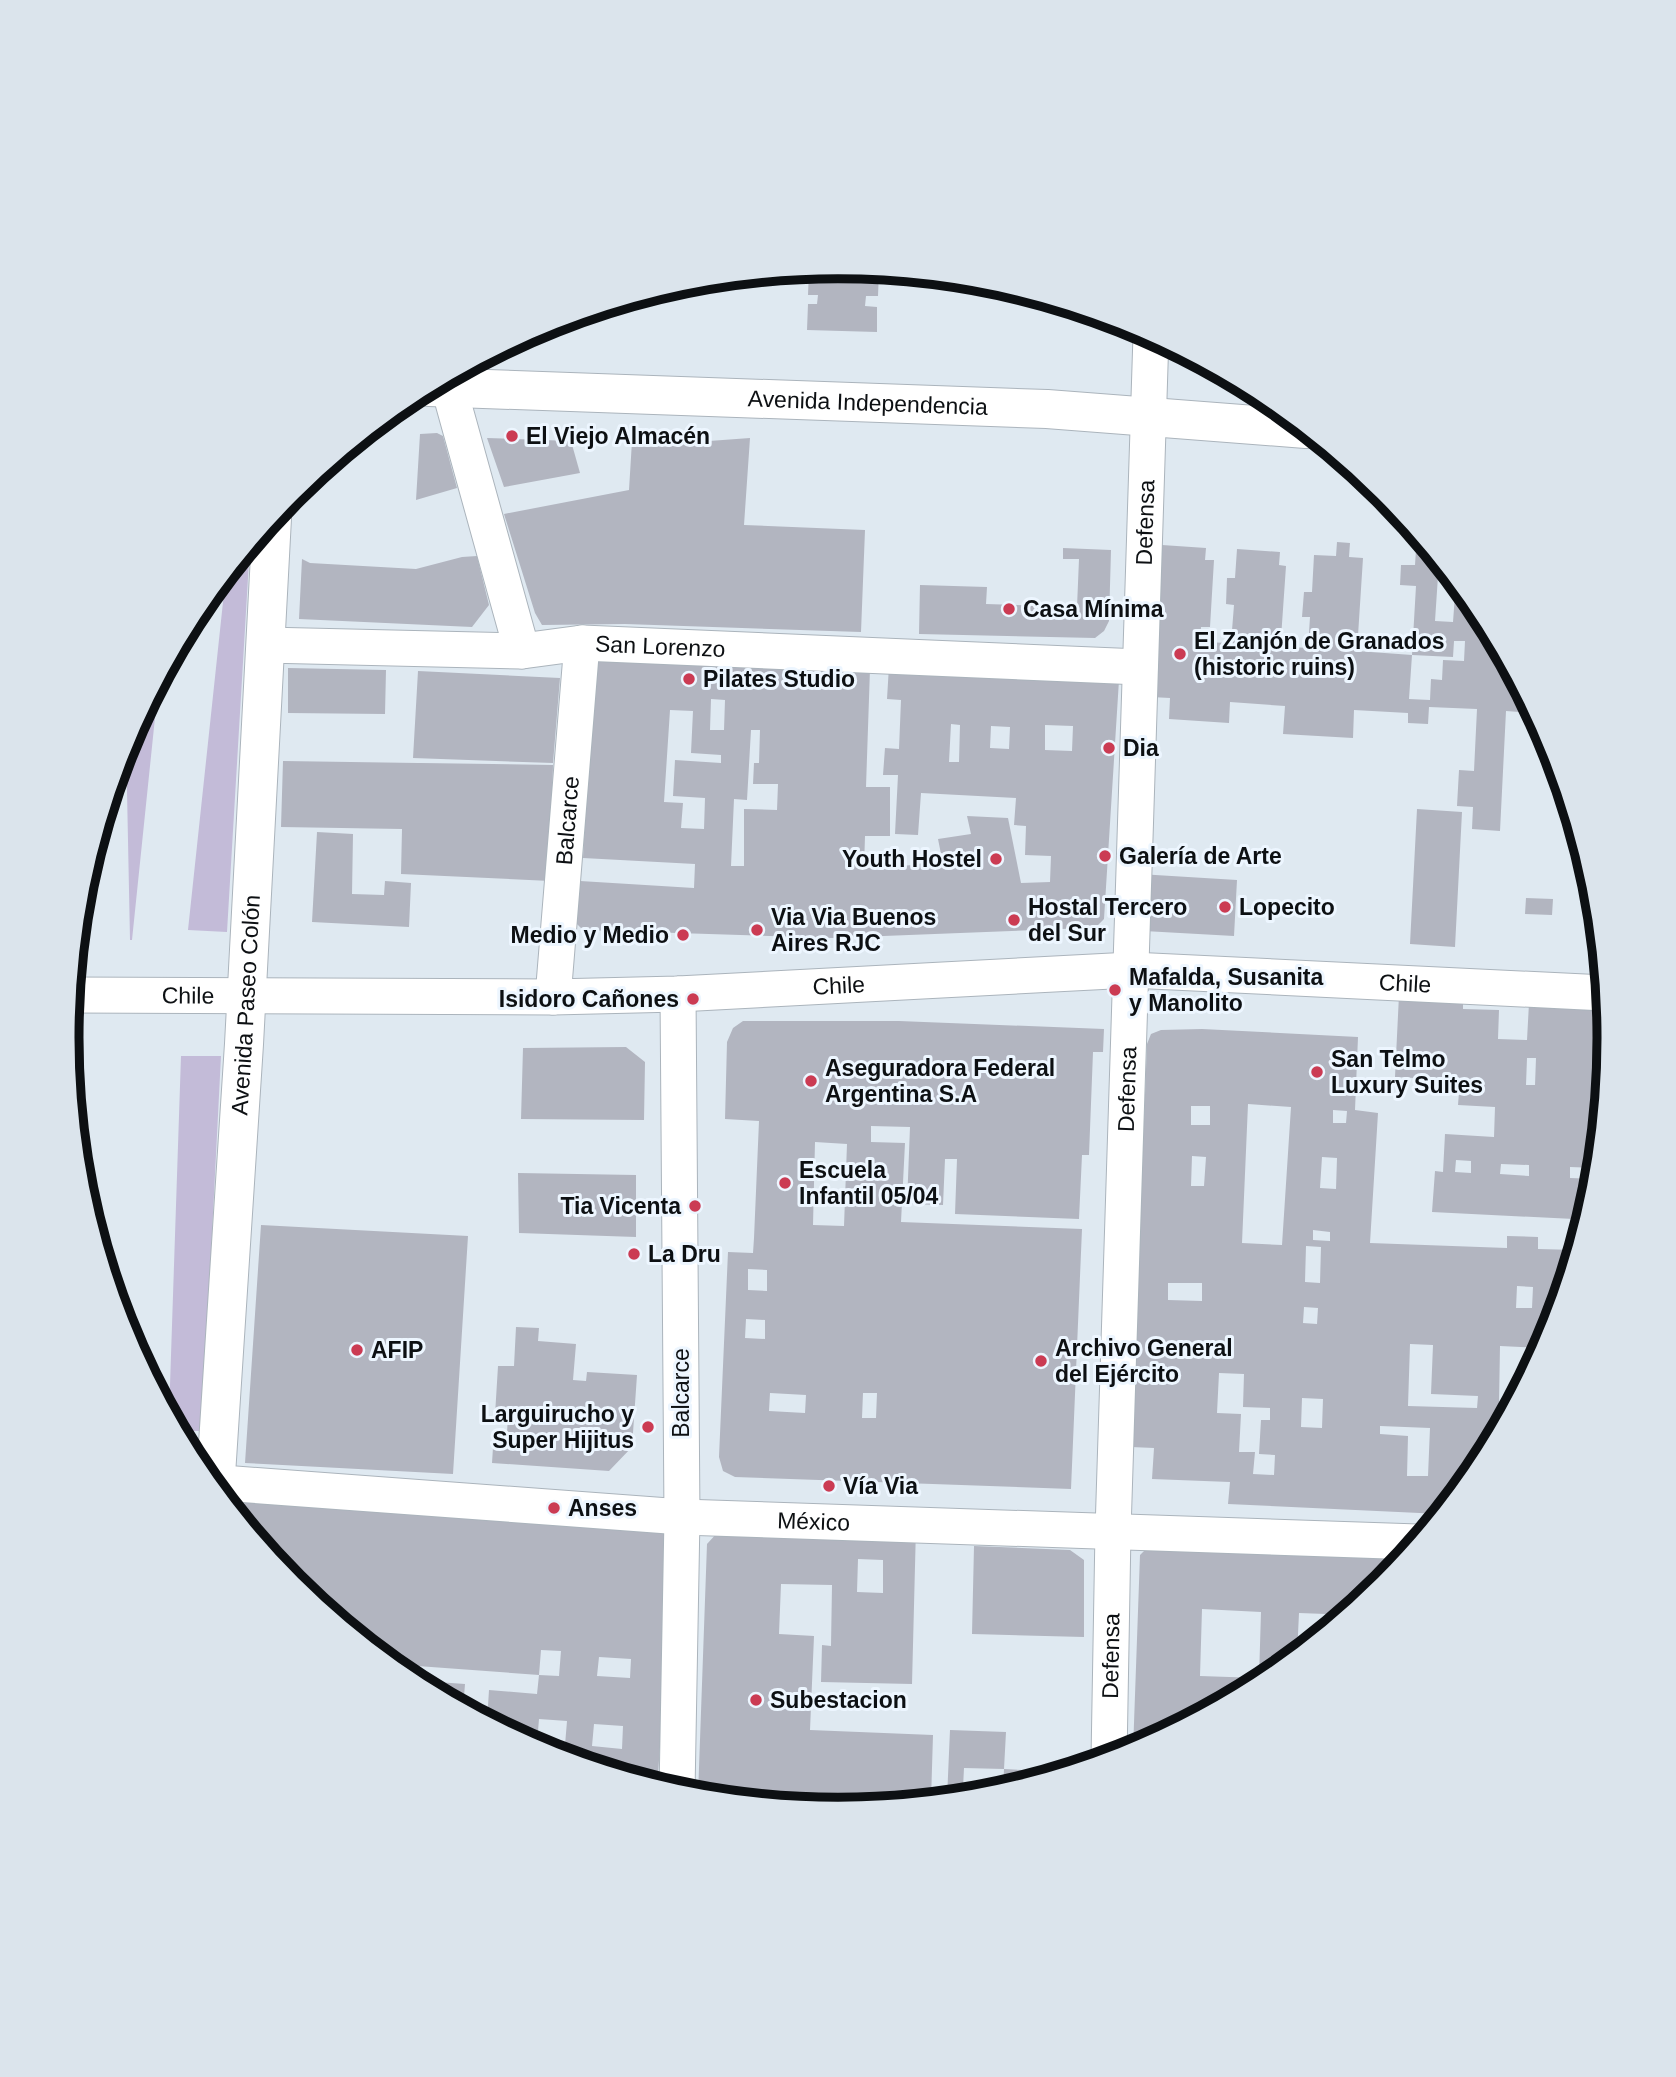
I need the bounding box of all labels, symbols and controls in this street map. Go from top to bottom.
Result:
street label: Avenida Independencia [747,385,988,420]
place label: El Viejo Almacén [526,423,710,449]
marker: El Viejo Almacén [504,428,520,444]
street label: Defensa [1131,479,1159,566]
place label: Casa Mínima [1023,596,1164,622]
marker: Casa Mínima [1001,601,1017,617]
place label: El Zanjón de Granados (historic ruins) [1194,628,1444,680]
street label: San Lorenzo [595,631,726,662]
marker: El Zanjón de Granados (historic ruins) [1172,646,1188,662]
place label: Pilates Studio [703,666,855,692]
marker: Pilates Studio [681,671,697,687]
place label: Dia [1123,735,1159,761]
marker: Dia [1101,740,1117,756]
street label: Balcarce [551,775,584,866]
place label: Galería de Arte [1119,843,1282,869]
place label: Youth Hostel [842,846,982,872]
marker: Galería de Arte [1097,848,1113,864]
marker: Youth Hostel [988,851,1004,867]
street label: Avenida Paseo Colón [226,894,265,1116]
place label: Hostal Tercero del Sur [1028,894,1187,946]
place label: Lopecito [1239,894,1335,920]
marker: Lopecito [1217,899,1233,915]
place label: Via Via Buenos Aires RJC [771,904,936,956]
marker: Hostal Tercero del Sur [1006,912,1022,928]
place label: Medio y Medio [511,922,669,948]
marker: Via Via Buenos Aires RJC [749,922,765,938]
marker: Medio y Medio [675,927,691,943]
place label: Mafalda, Susanita y Manolito [1129,964,1323,1016]
street label: Chile [1378,969,1432,998]
street label: Chile [812,971,866,1000]
street label: Chile [162,982,214,1009]
marker: Mafalda, Susanita y Manolito [1107,982,1123,998]
place label: Isidoro Cañones [499,986,679,1012]
marker: Isidoro Cañones [685,991,701,1007]
street label: Defensa [1113,1046,1141,1133]
place label: San Telmo Luxury Suites [1331,1046,1483,1098]
place label: Aseguradora Federal Argentina S.A [825,1055,1055,1107]
marker: San Telmo Luxury Suites [1309,1064,1325,1080]
marker: Aseguradora Federal Argentina S.A [803,1073,819,1089]
place label: Escuela Infantil 05/04 [799,1157,939,1209]
marker: Escuela Infantil 05/04 [777,1175,793,1191]
place label: Tia Vicenta [560,1193,681,1219]
marker: Tia Vicenta [687,1198,703,1214]
place label: La Dru [648,1241,721,1267]
marker: La Dru [626,1246,642,1262]
place label: Archivo General del Ejército [1055,1335,1233,1387]
place label: AFIP [371,1337,423,1363]
marker: AFIP [349,1342,365,1358]
street label: Balcarce [668,1348,694,1438]
marker: Archivo General del Ejército [1033,1353,1049,1369]
place label: Larguirucho y Super Hijitus [481,1401,634,1453]
marker: Larguirucho y Super Hijitus [640,1419,656,1435]
place label: Vía Via [843,1473,918,1499]
marker: Vía Via [821,1478,837,1494]
place label: Anses [568,1495,637,1521]
marker: Anses [546,1500,562,1516]
street label: México [777,1507,850,1536]
street label: Defensa [1097,1613,1125,1699]
place label: Subestacion [770,1687,907,1713]
marker: Subestacion [748,1692,764,1708]

